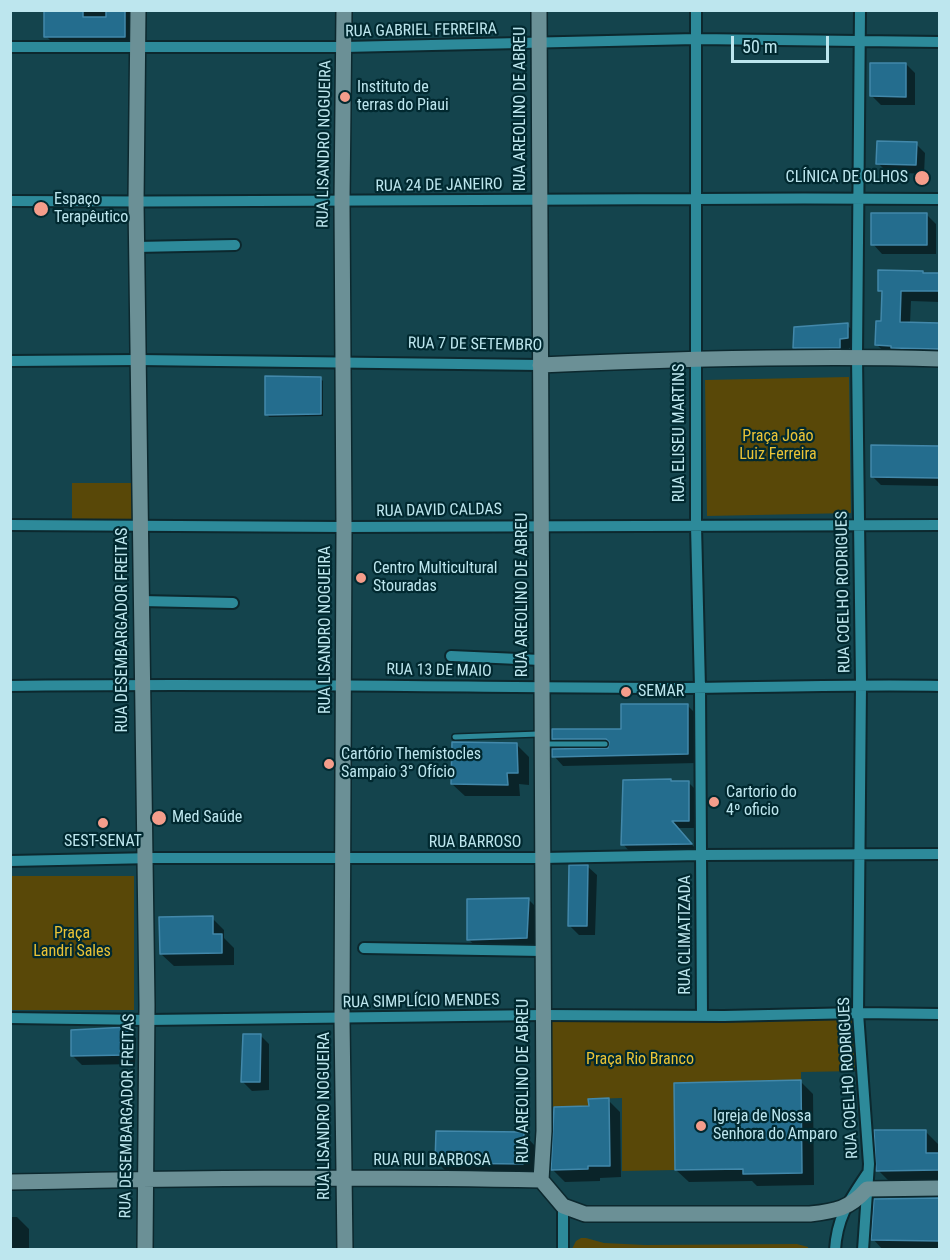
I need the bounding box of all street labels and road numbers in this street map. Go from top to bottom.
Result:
street label: RUA GABRIEL FERREIRA [345,20,497,42]
street label: RUA AREOLINO DE ABREU [511,27,531,191]
street label: RUA LISANDRO NOGUEIRA [314,60,336,228]
street label: RUA 24 DE JANEIRO [375,175,503,197]
street label: RUA 7 DE SETEMBRO [408,334,542,356]
street label: RUA ELISEU MARTINS [670,364,690,502]
street label: RUA DAVID CALDAS [376,500,502,522]
street label: RUA COELHO RODRIGUES [833,511,855,673]
street label: RUA AREOLINO DE ABREU [513,513,533,677]
street label: RUA DESEMBARGADOR FREITAS [113,528,133,732]
street label: RUA LISANDRO NOGUEIRA [316,546,336,714]
street label: RUA 13 DE MAIO [386,660,492,682]
street label: RUA BARROSO [429,833,521,853]
street label: RUA CLIMATIZADA [676,875,696,995]
street label: RUA SIMPLÍCIO MENDES [342,991,500,1013]
street label: RUA COELHO RODRIGUES [835,997,863,1159]
street label: RUA AREOLINO DE ABREU [514,999,534,1163]
street label: RUA DESEMBARGADOR FREITAS [117,1013,139,1219]
street label: RUA LISANDRO NOGUEIRA [315,1032,335,1200]
street label: RUA RUI BARBOSA [373,1151,491,1171]

